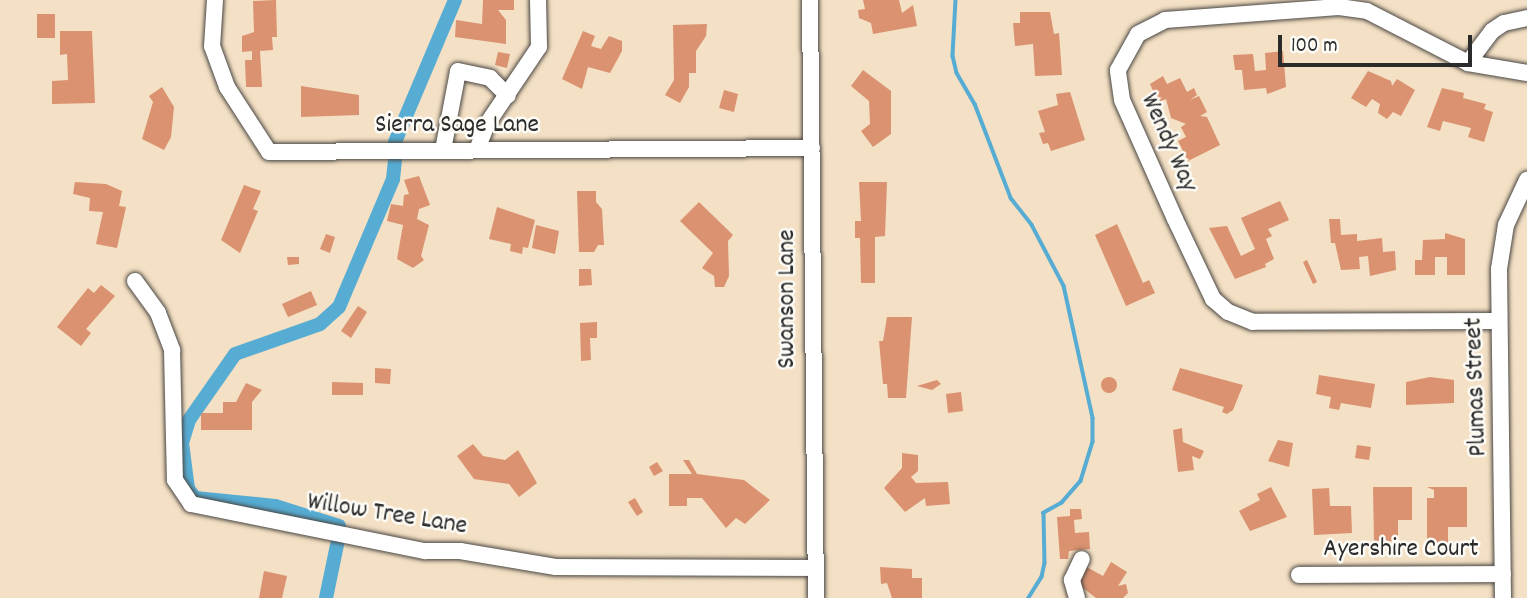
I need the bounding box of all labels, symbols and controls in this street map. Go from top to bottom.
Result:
scale bar [1282,21,1476,65]
text: 100 m [1291,32,1338,62]
street label: Wendy Way [1132,89,1204,197]
street label: Sierra Sage Lane [375,110,539,142]
street label: Swanson Lane [772,229,804,369]
street label: Plumas Street [1459,317,1495,457]
street label: Willow Tree Lane [305,487,469,543]
street label: Ayershire Court [1323,534,1479,566]

